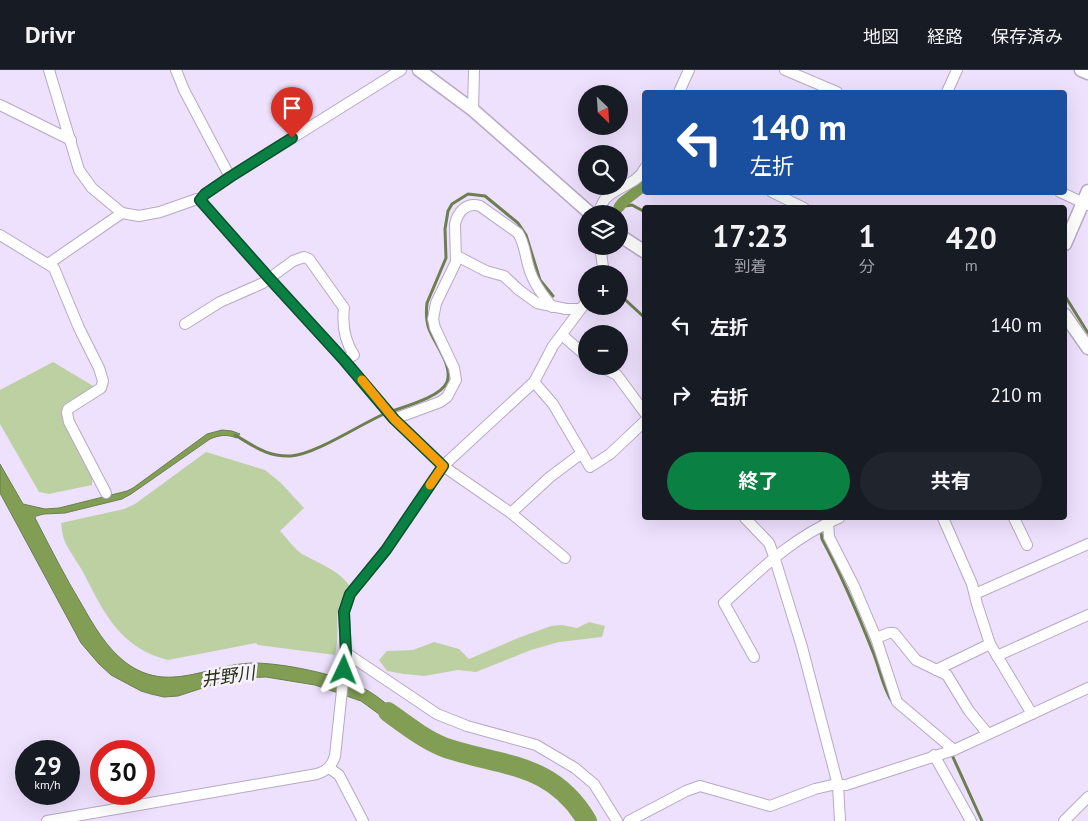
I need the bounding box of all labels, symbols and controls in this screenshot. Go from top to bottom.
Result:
text: Drivr [25,19,75,50]
text: 地図 [863,25,899,48]
text: 経路 [927,25,963,48]
text: 保存済み [991,25,1063,48]
north arrow [578,85,628,135]
map controls [578,85,628,375]
pin [271,87,313,138]
icon: arrive [278,94,306,122]
text: 140 m [750,104,847,150]
icon: left [667,110,732,175]
button: search [578,145,628,195]
text: 左折 [750,152,794,180]
button: layers [578,205,628,255]
text: 17:23 [712,216,788,255]
text: 1 [859,216,876,255]
text: 420 [946,218,997,257]
text: m [965,255,978,275]
text: 到着 [734,256,766,276]
text: 分 [859,256,875,276]
button: + [578,265,628,315]
icon: left [667,311,695,339]
text: 140 m [990,313,1042,337]
text: 左折 [710,315,748,339]
button: − [578,325,628,375]
icon: right [667,381,695,409]
text: 210 m [990,383,1042,407]
text: 右折 [710,385,748,409]
button: 終了 [667,452,850,510]
button: 共有 [860,452,1042,510]
position arrow [317,643,369,695]
water label: 井野川 [200,661,258,691]
speed limit sign: 30 [90,740,155,805]
text: 29 [33,750,62,782]
text: km/h [34,777,61,792]

